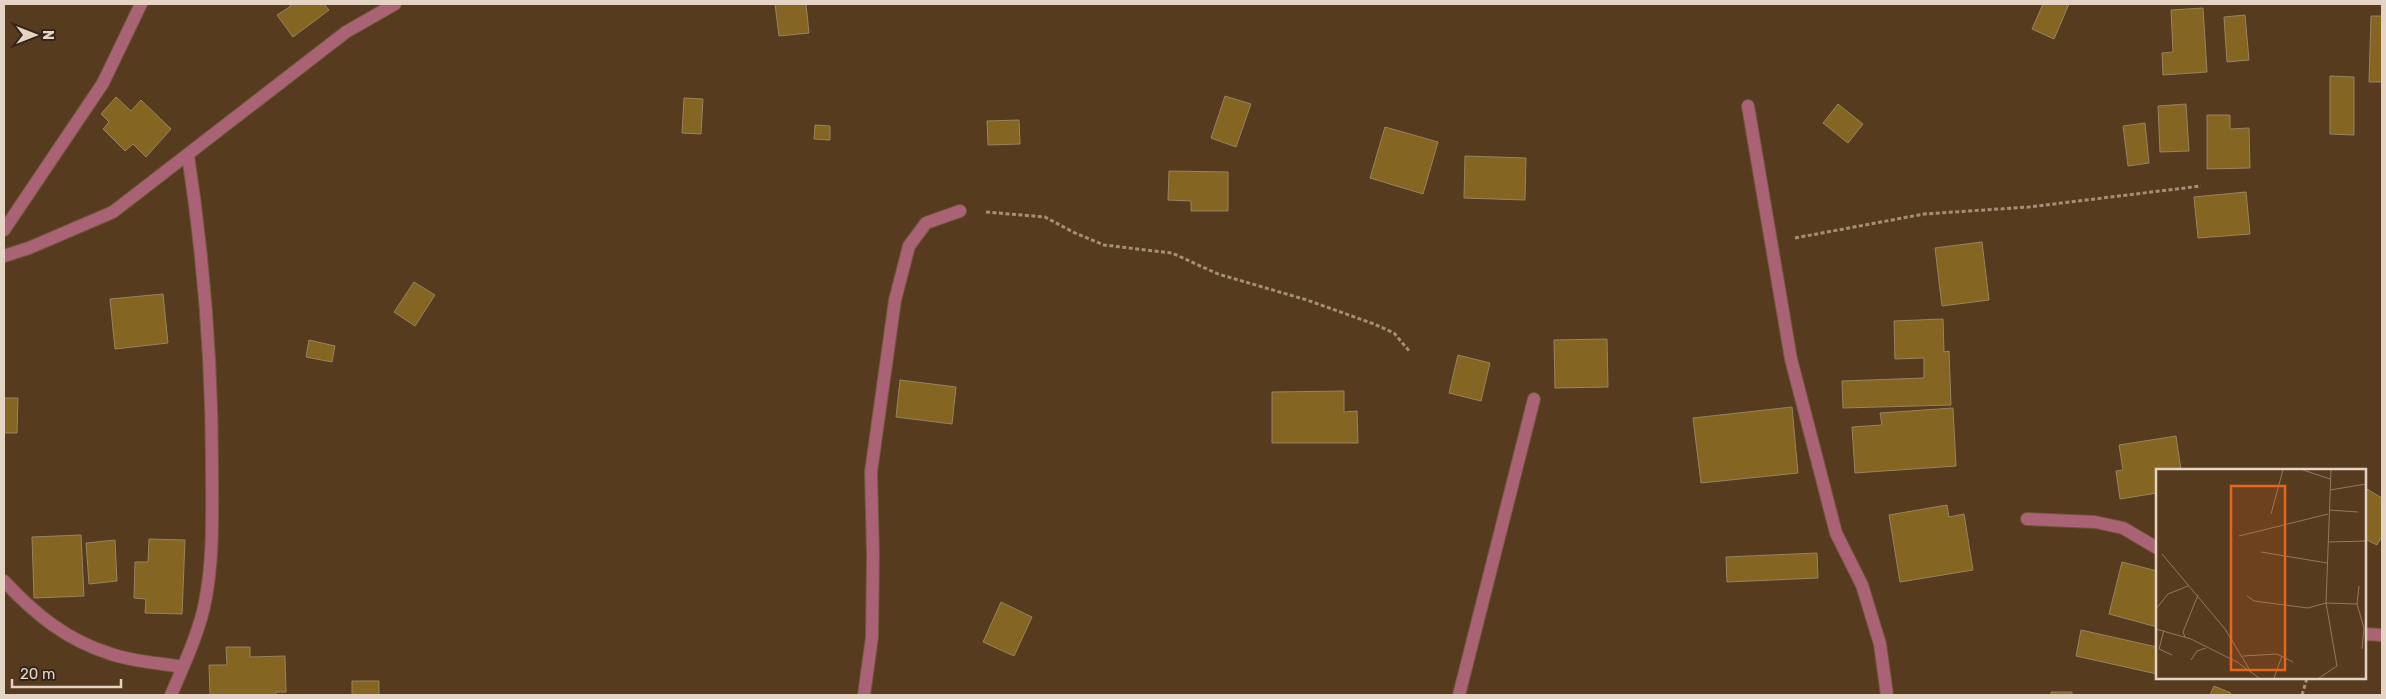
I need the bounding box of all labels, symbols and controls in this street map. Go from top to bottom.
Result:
north arrow [10,10,60,60]
text: N [39,30,56,40]
inset map [2156,469,2366,679]
scale bar [12,656,121,688]
text: 20 m [20,665,55,683]

